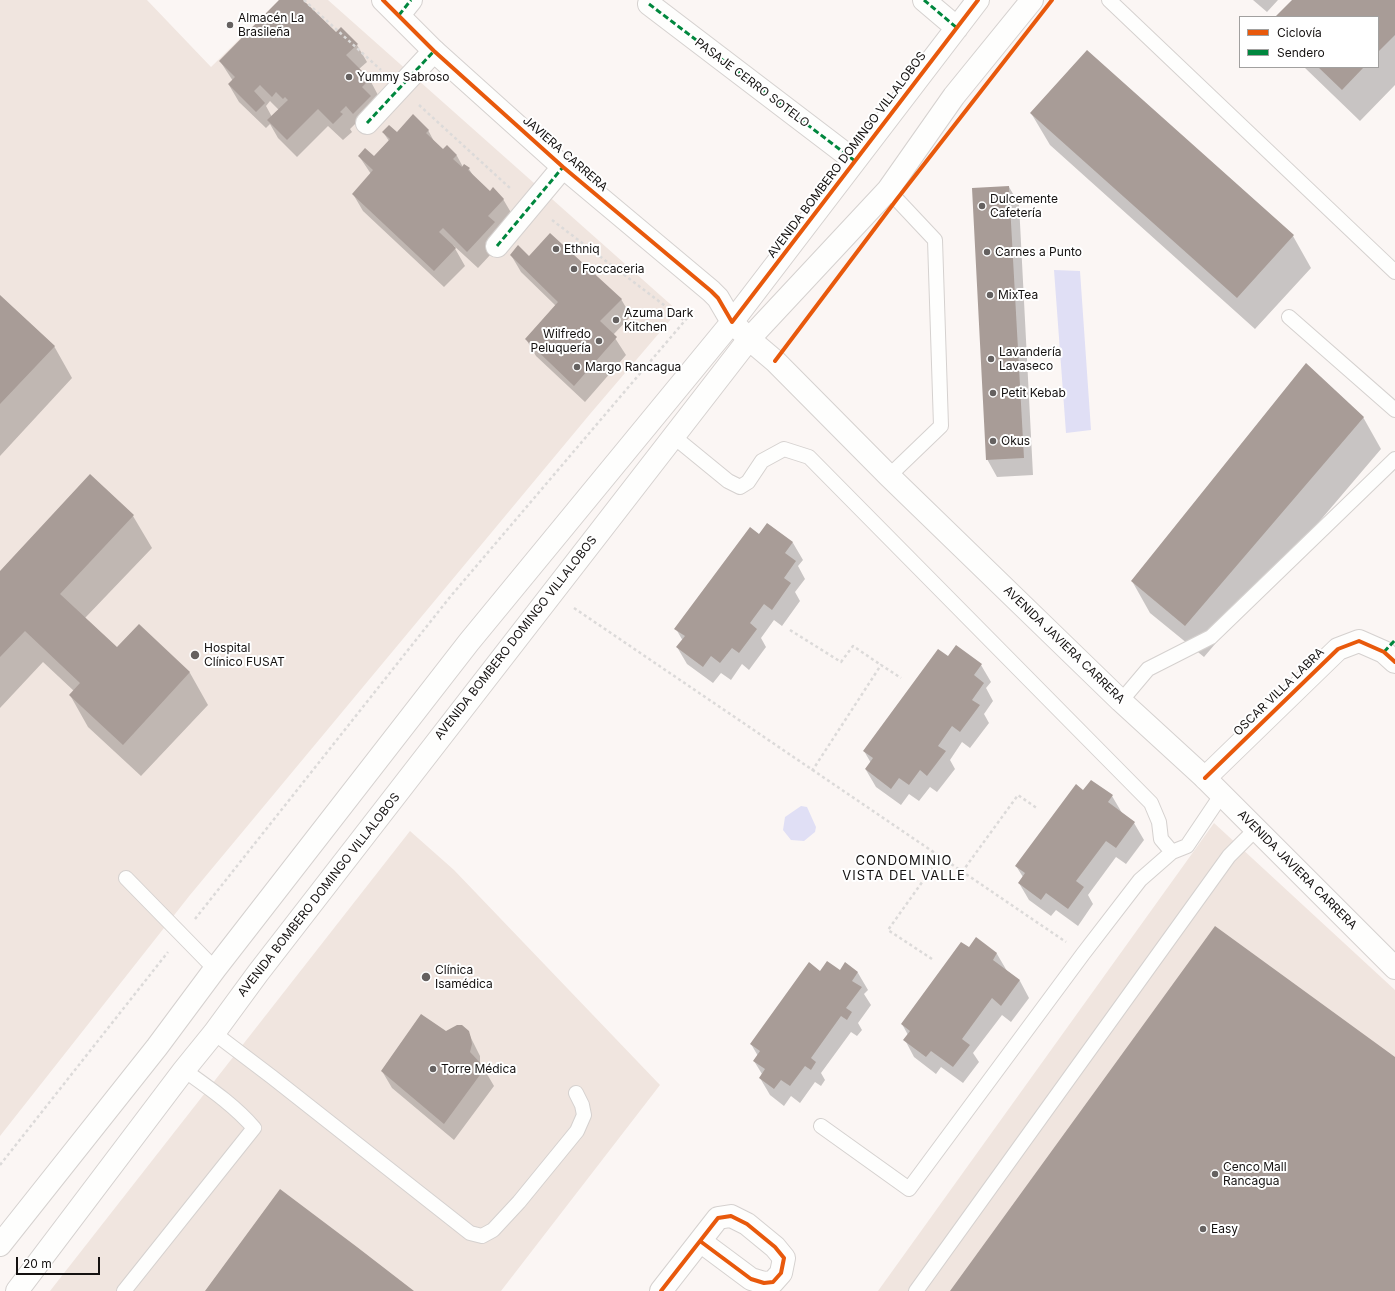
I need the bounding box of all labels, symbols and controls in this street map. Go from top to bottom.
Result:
place label: Almacén La Brasileña [238,11,304,39]
legend [1239,16,1379,68]
marker: Almacén La Brasileña [225,20,235,30]
text: Ciclovía [1277,25,1322,40]
street label: PASAJE CERRO SOTELO [692,35,812,131]
text: Sendero [1277,45,1325,60]
street label: AVENIDA BOMBERO DOMINGO VILLALOBOS [765,49,929,261]
place label: Yummy Sabroso [357,70,450,84]
marker: Yummy Sabroso [344,72,354,82]
street label: JAVIERA CARRERA [520,113,610,195]
place label: Dulcemente Cafetería [990,192,1058,220]
marker: Dulcemente Cafetería [977,201,987,211]
place label: Ethniq [564,242,600,256]
marker: Ethniq [551,244,561,254]
place label: Carnes a Punto [995,245,1082,259]
marker: Carnes a Punto [982,247,992,257]
place label: Foccaceria [582,262,645,276]
marker: Foccaceria [569,264,579,274]
place label: MixTea [998,288,1038,302]
marker: MixTea [985,290,995,300]
place label: Azuma Dark Kitchen [624,306,693,334]
marker: Azuma Dark Kitchen [611,315,621,325]
place label: Wilfredo Peluquería [531,327,591,355]
marker: Wilfredo Peluquería [594,336,604,346]
place label: Lavandería Lavaseco [999,345,1062,373]
marker: Lavandería Lavaseco [986,354,996,364]
place label: Margo Rancagua [585,360,681,374]
marker: Margo Rancagua [572,362,582,372]
place label: Petit Kebab [1001,386,1066,400]
marker: Petit Kebab [988,388,998,398]
place label: Okus [1001,434,1030,448]
marker: Okus [988,436,998,446]
street label: AVENIDA BOMBERO DOMINGO VILLALOBOS [432,533,600,743]
street label: AVENIDA JAVIERA CARRERA [1000,583,1128,707]
place label: Hospital Clínico FUSAT [204,641,285,669]
street label: OSCAR VILLA LABRA [1231,645,1327,739]
marker: Hospital Clínico FUSAT [189,649,201,661]
street label: AVENIDA BOMBERO DOMINGO VILLALOBOS [235,790,403,1000]
street label: AVENIDA JAVIERA CARRERA [1234,807,1360,933]
district label: CONDOMINIO VISTA DEL VALLE [842,853,966,884]
place label: Clínica Isamédica [435,963,493,991]
marker: Clínica Isamédica [420,971,432,983]
place label: Torre Médica [441,1062,516,1076]
marker: Torre Médica [428,1064,438,1074]
place label: Cenco Mall Rancagua [1223,1160,1287,1188]
marker: Cenco Mall Rancagua [1210,1169,1220,1179]
place label: Easy [1211,1222,1238,1236]
marker: Easy [1198,1224,1208,1234]
scale bar [18,1249,102,1275]
text: 20 m [23,1256,52,1271]

